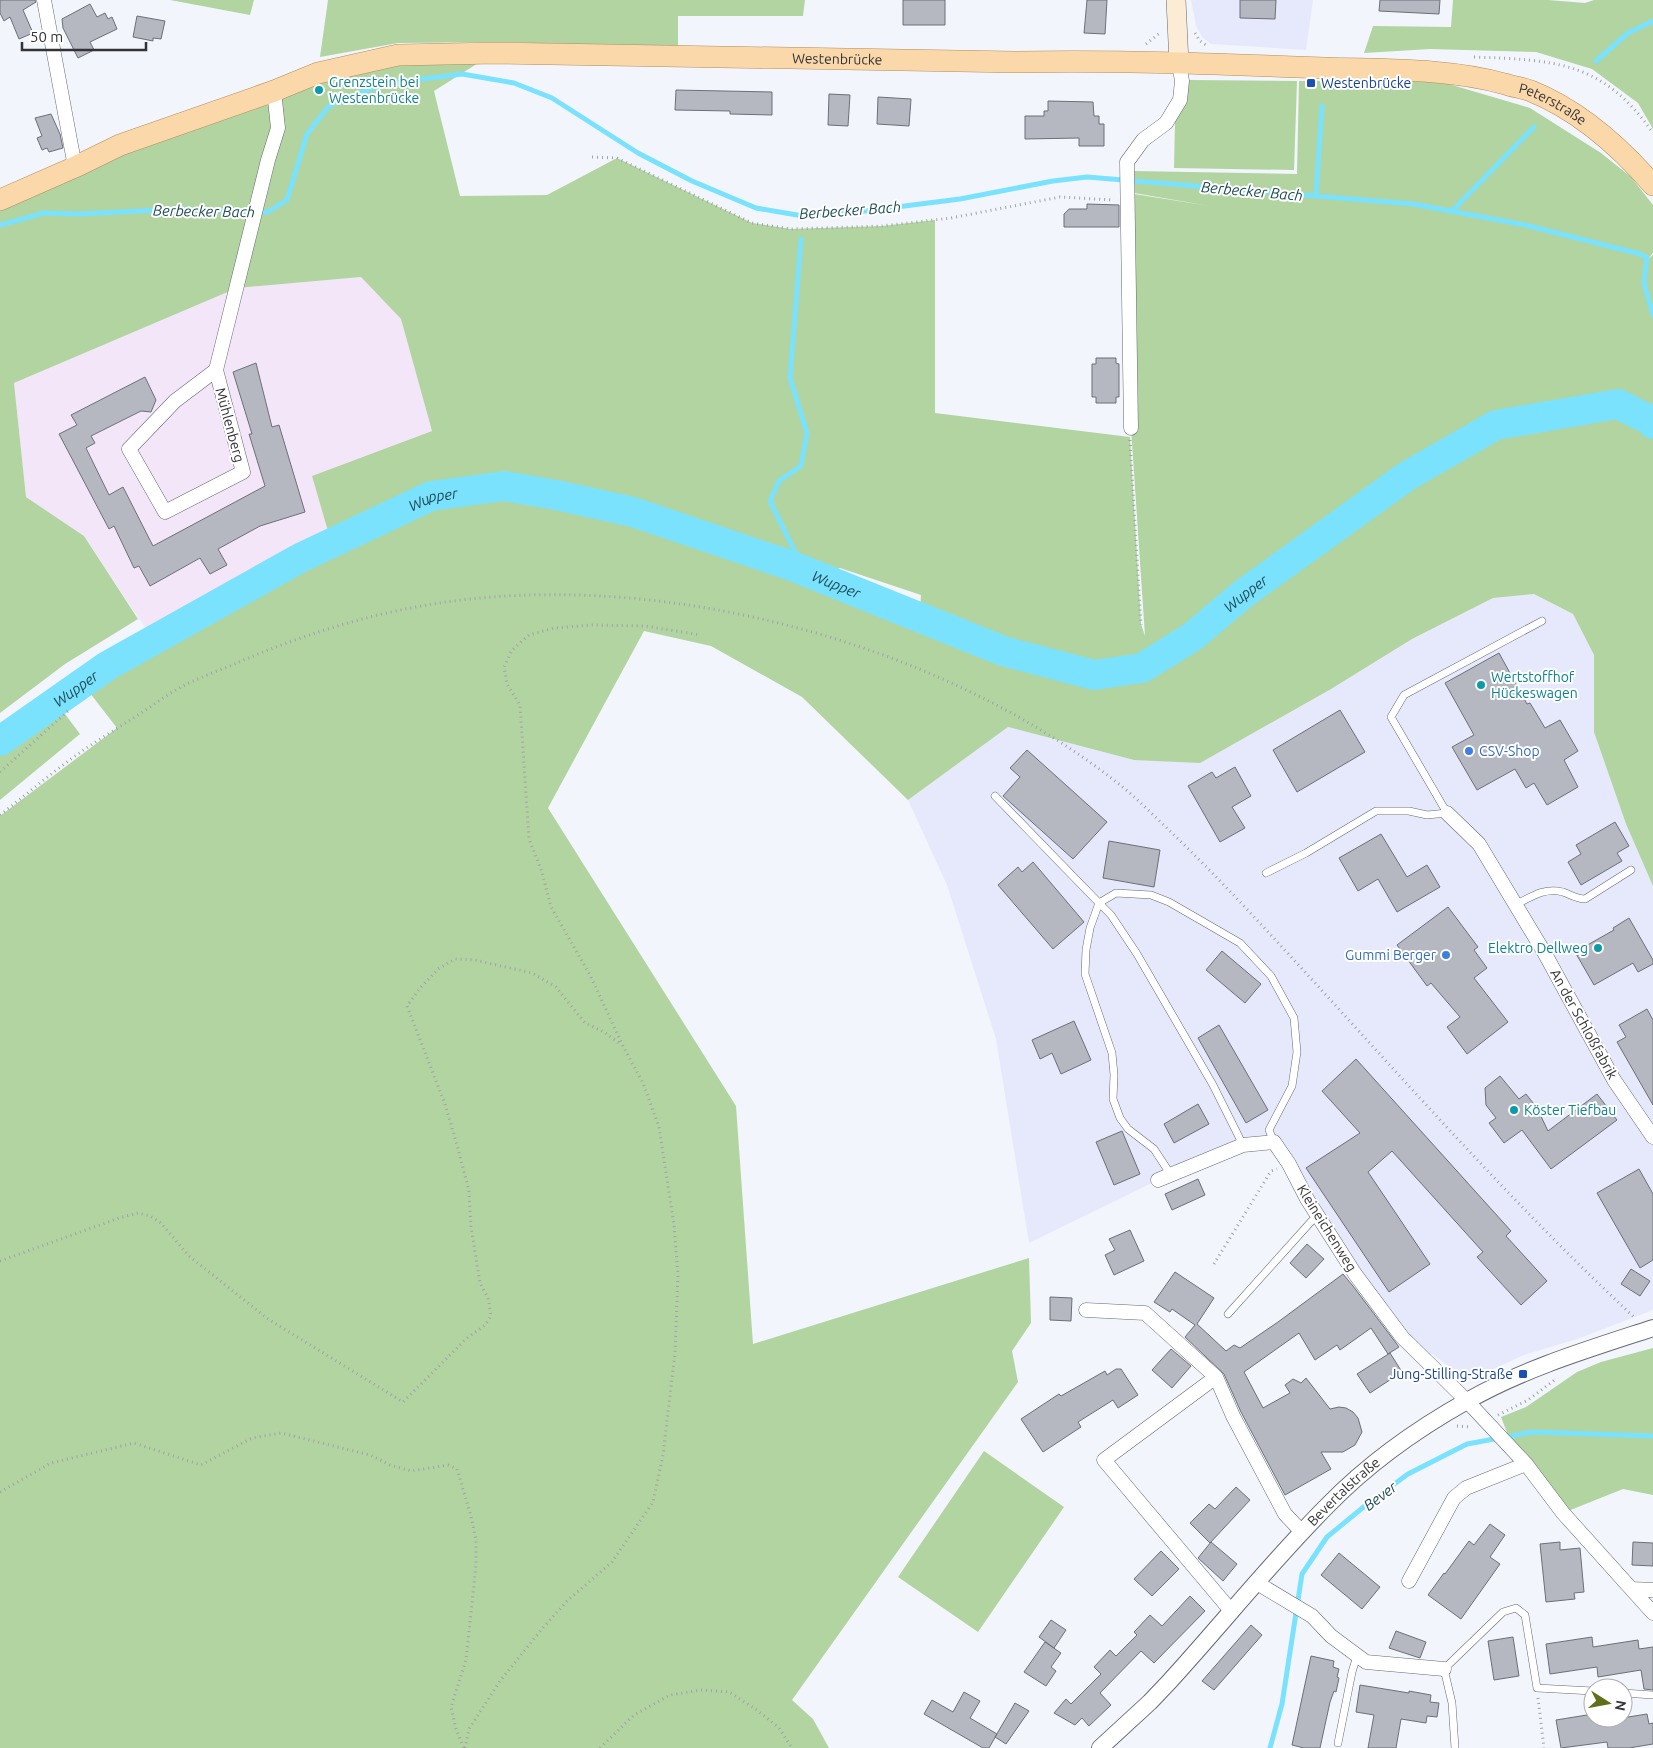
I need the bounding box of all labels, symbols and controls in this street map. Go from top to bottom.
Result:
scale bar [22,20,146,52]
text: 50 m [30,28,63,45]
street label: Westenbrücke [792,50,882,68]
place label: Grenzstein bei Westenbrücke [329,74,419,106]
place label: Westenbrücke [1321,75,1411,91]
marker: Westenbrücke [1305,77,1317,89]
street label: Peterstraße [1517,80,1590,128]
marker: Grenzstein bei Westenbrücke [313,84,325,96]
water label: Berbecker Bach [1200,178,1304,204]
water label: Berbecker Bach [798,198,902,222]
water label: Berbecker Bach [153,202,255,220]
street label: Mühlenberg [212,386,248,464]
water label: Wupper [406,484,460,514]
water label: Wupper [810,567,864,602]
water label: Wupper [1220,570,1271,615]
water label: Wupper [50,666,102,710]
place label: Wertstoffhof Hückeswagen [1491,669,1578,701]
marker: Wertstoffhof Hückeswagen [1475,679,1487,691]
place label: CSV-Shop [1479,743,1540,759]
marker: CSV-Shop [1463,745,1475,757]
place label: Elektro Dellweg [1488,940,1588,956]
marker: Elektro Dellweg [1592,942,1604,954]
place label: Gummi Berger [1345,947,1437,963]
marker: Gummi Berger [1440,949,1452,961]
street label: An der Schloßfabrik [1547,966,1621,1082]
place label: Köster Tiefbau [1524,1102,1616,1118]
marker: Köster Tiefbau [1508,1104,1520,1116]
street label: Kleineichenweg [1294,1182,1360,1274]
place label: Jung-Stilling-Straße [1389,1366,1513,1382]
marker: Jung-Stilling-Straße [1517,1368,1529,1380]
street label: Bevertalstraße [1304,1455,1384,1531]
water label: Bever [1360,1478,1400,1514]
north arrow [1583,1678,1633,1728]
text: N [1612,1699,1630,1712]

